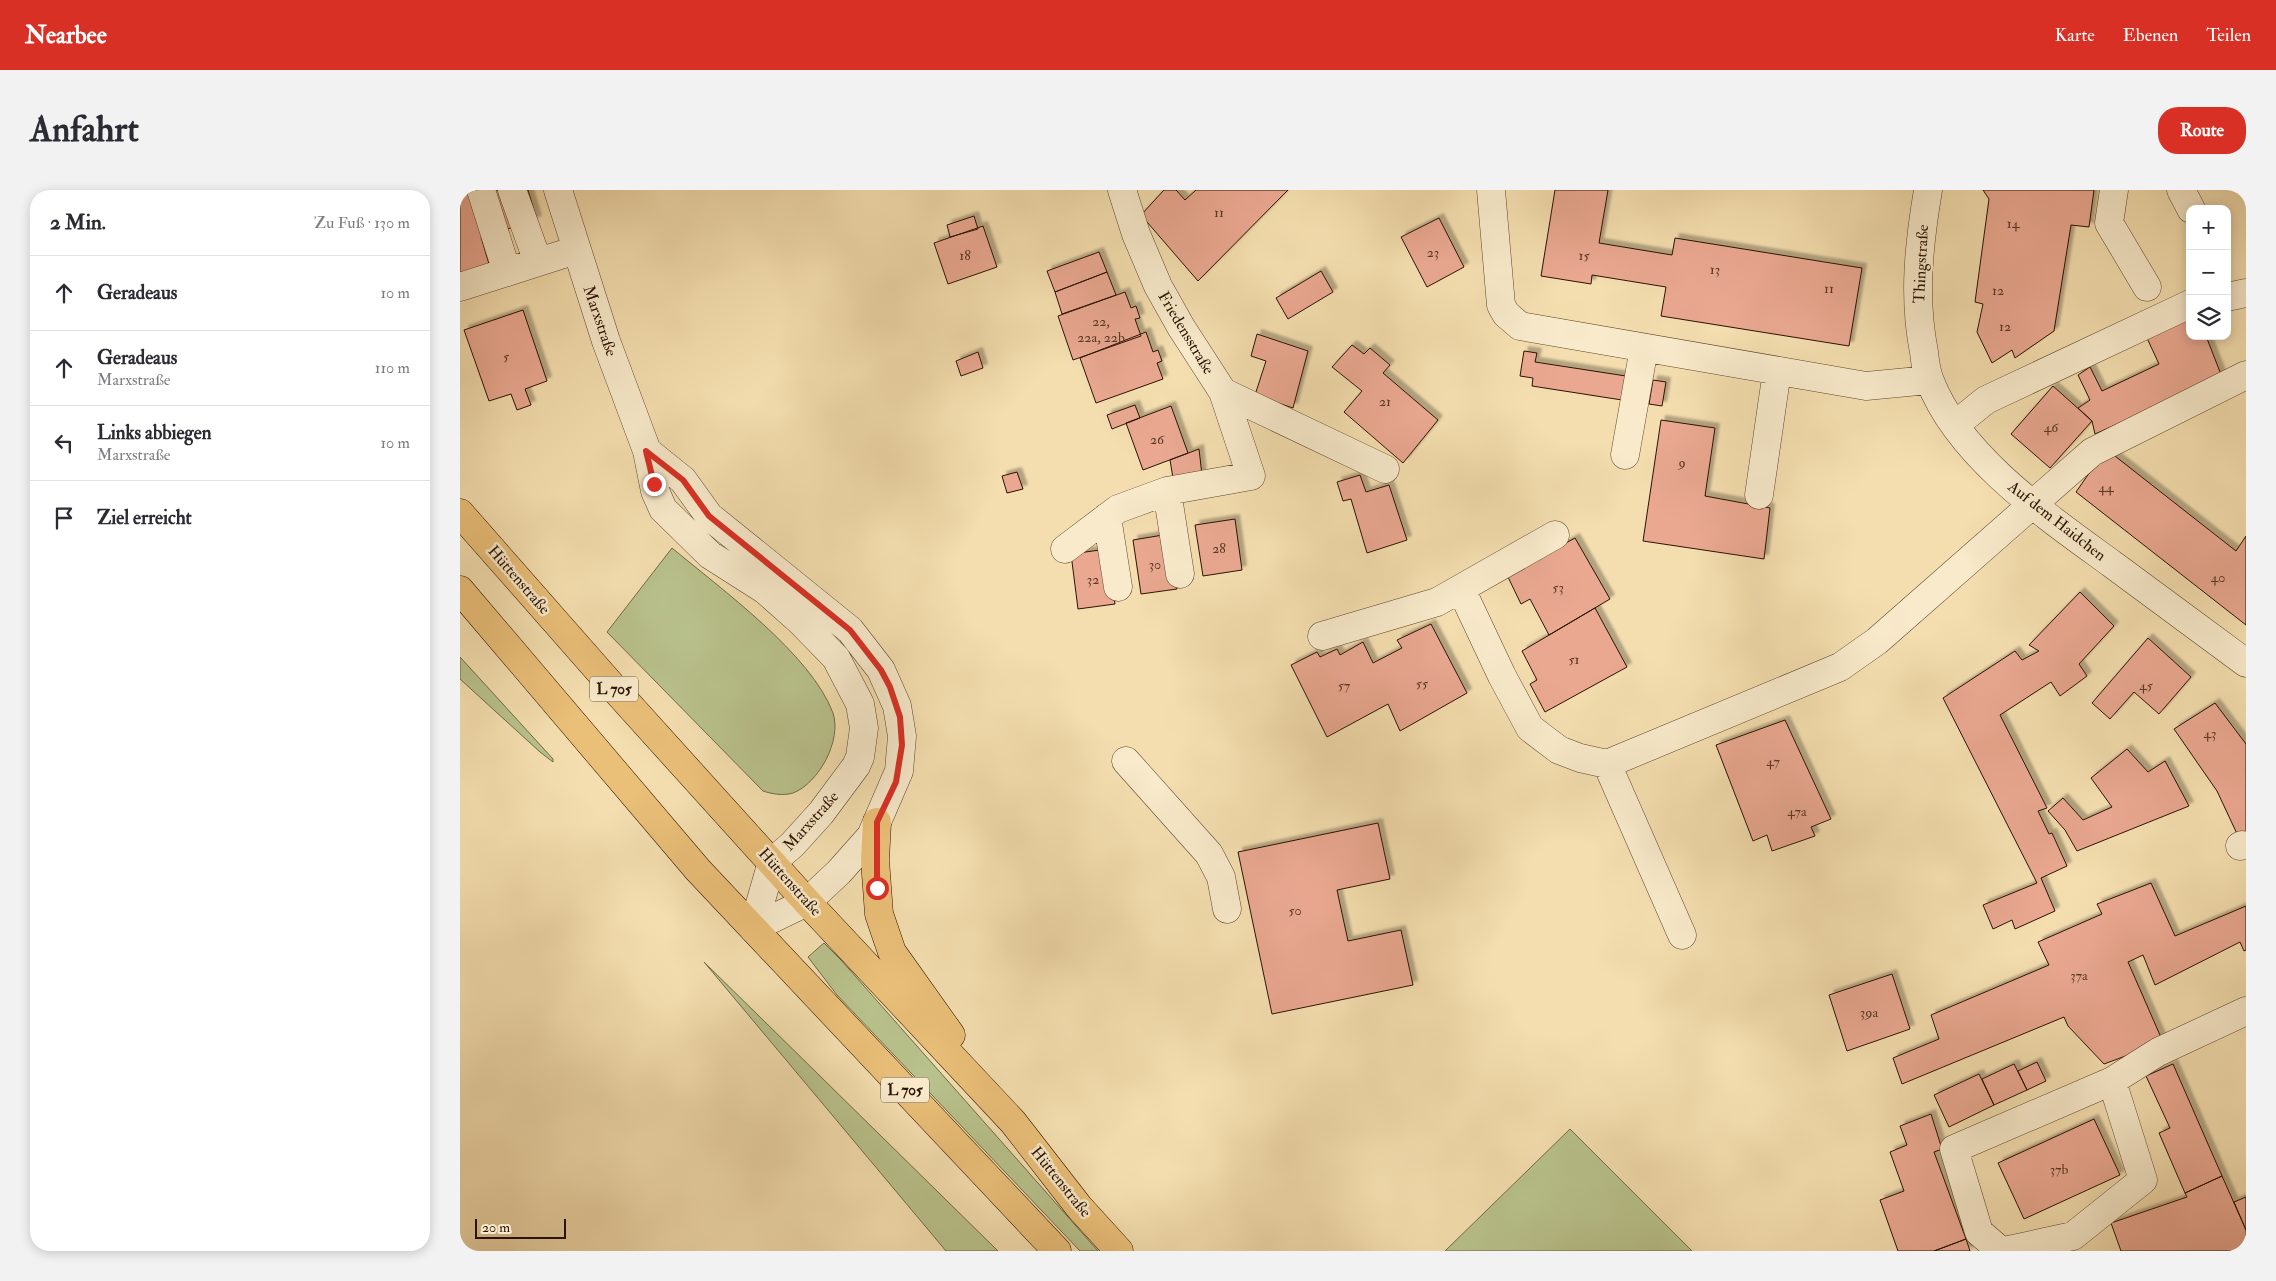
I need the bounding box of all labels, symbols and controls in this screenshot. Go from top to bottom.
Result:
text: Nearbee [25,20,107,51]
text: Karte [2055,24,2095,47]
text: Ebenen [2123,24,2178,47]
text: Teilen [2206,24,2251,47]
button: Route [2158,107,2246,154]
text: Anfahrt [30,108,139,152]
house number: 11 [1214,204,1224,221]
map controls [2186,205,2231,340]
button: + [2186,205,2231,250]
text: 2 Min. [50,209,106,236]
text: Zu Fuß · 130 m [314,213,410,233]
house number: 14 [2007,215,2021,232]
street label: Thingstraße [1909,224,1933,304]
house number: 23 [1427,244,1439,261]
house number: 18 [959,247,971,264]
house number: 15 [1578,247,1590,264]
button: − [2186,250,2231,295]
house number: 13 [1710,261,1720,278]
icon: ahead [50,279,78,307]
house number: 11 [1824,280,1834,297]
text: Geradeaus [97,281,177,305]
house number: 12 [1992,282,2004,299]
text: 10 m [380,283,410,303]
street label: Marxstraße [579,283,622,359]
street label: Friedensstraße [1153,288,1219,378]
button: layers [2186,295,2231,340]
house number: 22, 22a, 22b [1077,313,1125,346]
house number: 12 [1999,318,2011,335]
text: Geradeaus [97,346,177,370]
house number: 5 [503,348,510,365]
icon: ahead [50,354,78,382]
text: 110 m [375,358,410,378]
text: Marxstraße [97,370,171,390]
house number: 21 [1379,393,1391,410]
house number: 46 [2044,419,2059,436]
text: Links abbiegen [97,421,211,445]
icon: left [50,429,78,457]
house number: 26 [1150,431,1165,448]
text: 10 m [380,433,410,453]
text: Marxstraße [97,445,171,465]
house number: 9 [1677,454,1686,471]
route end [643,473,666,496]
street label: Auf dem Haidchen [2003,476,2110,565]
house number: 44 [2098,479,2115,496]
icon: arrive [50,504,78,532]
text: Ziel erreicht [97,506,192,530]
house number: 28 [1212,540,1226,557]
street label: Hüttenstraße [484,541,555,619]
house number: 30 [1149,556,1161,573]
house number: 40 [2211,569,2225,586]
house number: 32 [1087,571,1099,588]
house number: 53 [1552,579,1564,596]
house number: 51 [1568,651,1580,668]
house number: 55 [1416,675,1429,692]
road number: L 705 [590,676,638,702]
house number: 57 [1338,677,1351,694]
house number: 45 [2139,677,2154,694]
house number: 43 [2204,725,2216,742]
house number: 47 [1766,753,1780,770]
street label: Marxstraße [779,787,843,855]
house number: 47a [1787,803,1807,820]
street label: Hüttenstraße [754,844,826,921]
route start [866,877,889,900]
house number: 50 [1288,902,1302,919]
house number: 37a [2070,967,2088,984]
house number: 39a [1860,1004,1878,1021]
road number: L 705 [881,1078,929,1102]
street label: Hüttenstraße [1026,1143,1096,1222]
house number: 37b [2050,1161,2068,1178]
scale bar [475,1216,566,1239]
text: 20 m [482,1219,510,1236]

